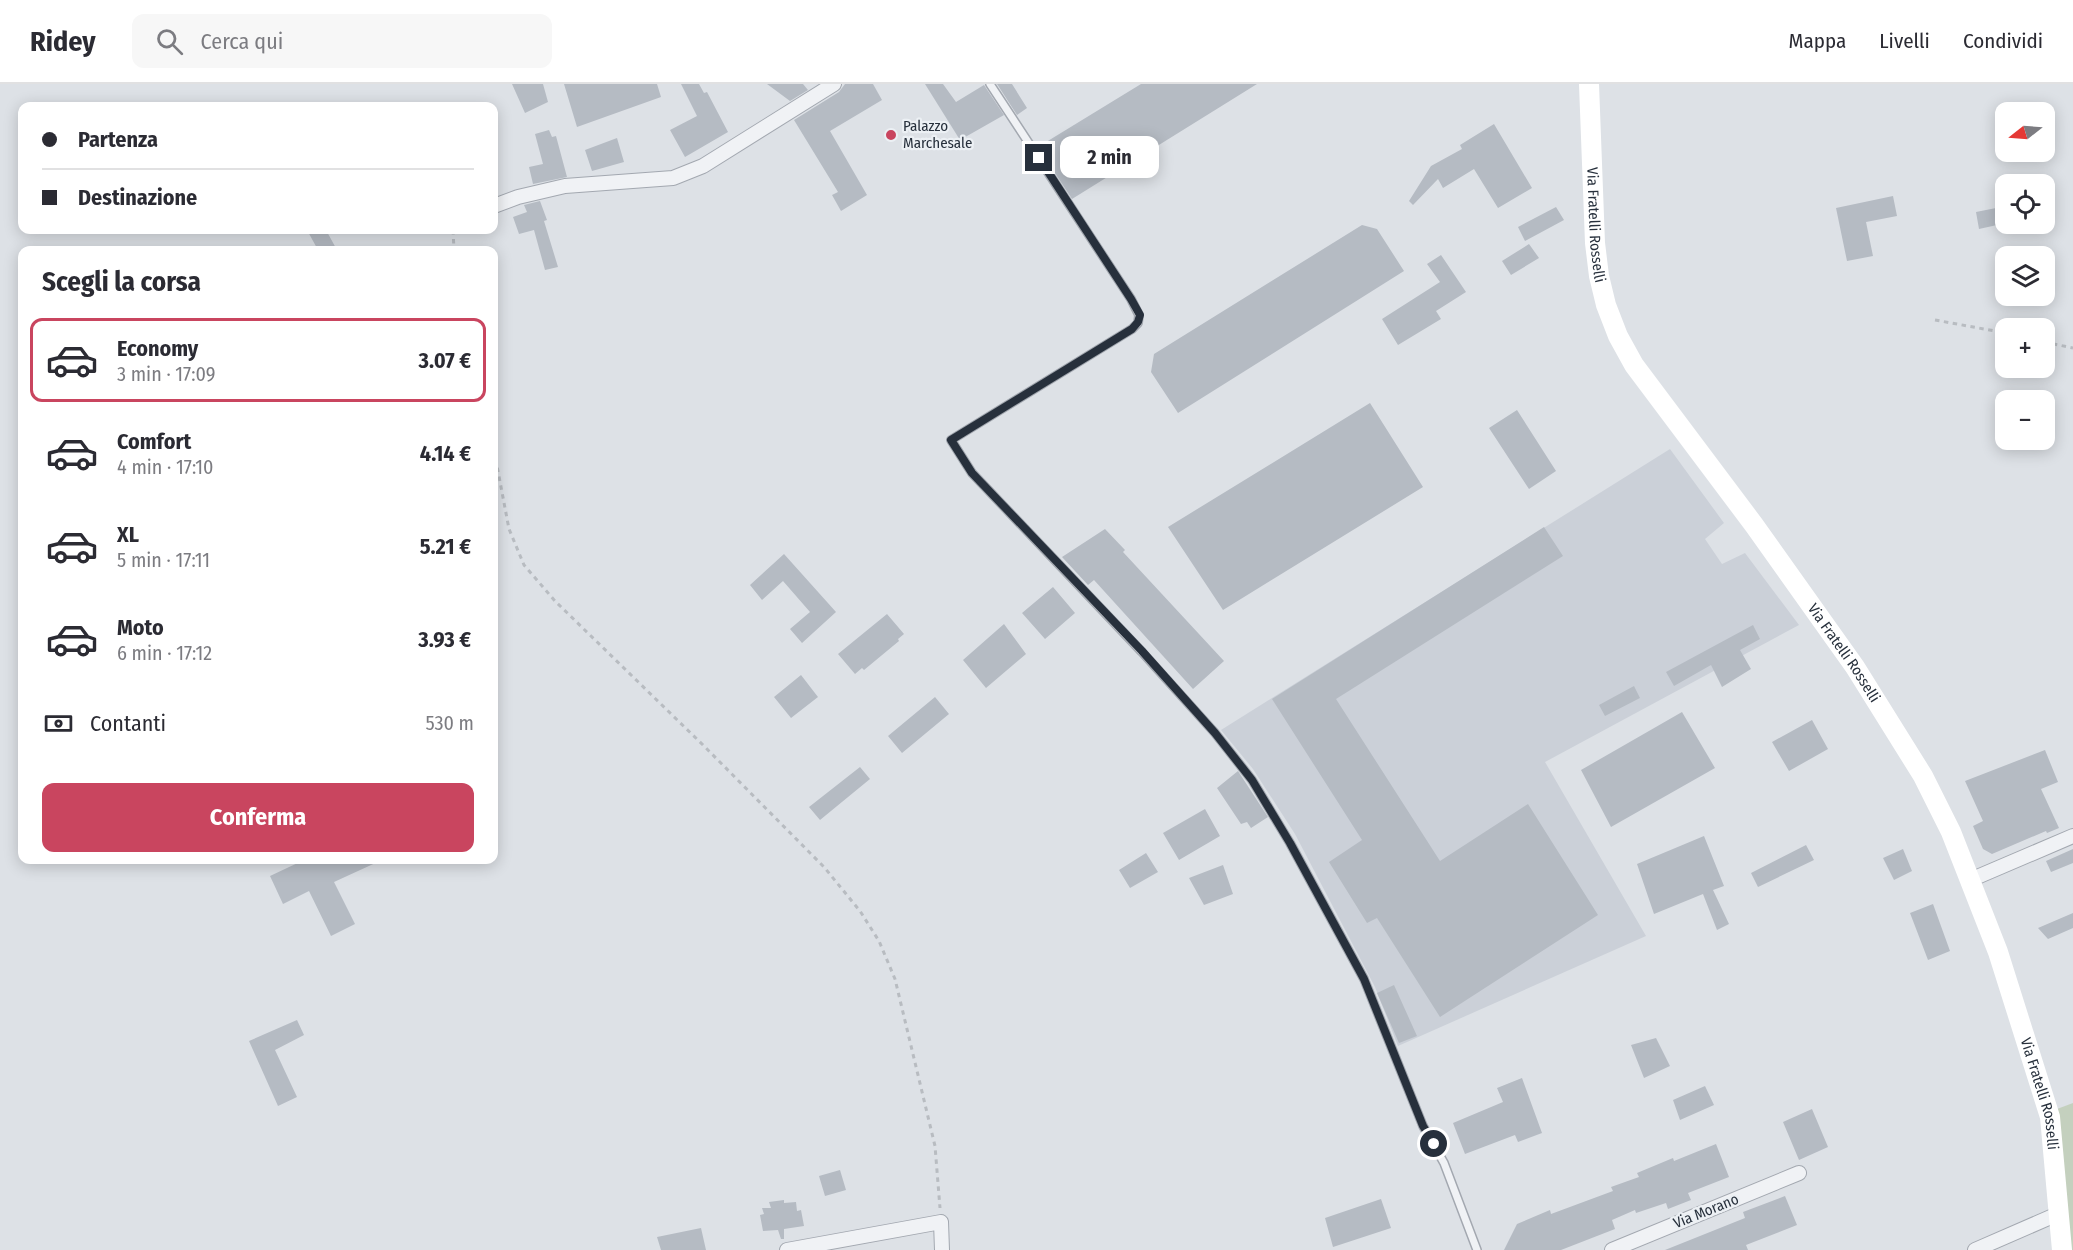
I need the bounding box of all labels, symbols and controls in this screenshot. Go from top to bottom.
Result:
search box [132,14,552,68]
text: Ridey [30,25,96,58]
icon: search [153,25,186,58]
text: Cerca qui [201,28,283,55]
text: Mappa [1789,28,1846,54]
text: Livelli [1879,28,1930,54]
text: Condividi [1963,28,2043,54]
north arrow [1995,102,2055,162]
map controls [1995,102,2055,450]
place label: Palazzo Marchesale [903,117,972,152]
text: Partenza [78,126,158,153]
marker: Palazzo Marchesale [884,128,898,142]
callout: 2 min [1060,137,1159,179]
route end [1025,144,1052,171]
text: 2 min [1087,145,1132,169]
street label: Via Fratelli Rosselli [1583,167,1609,284]
button: locate [1995,174,2055,234]
text: Destinazione [78,184,197,211]
button: layers [1995,246,2055,306]
text: Scegli la corsa [42,266,201,298]
button: + [1995,318,2055,378]
icon: car [45,333,99,387]
text: Economy [117,335,198,362]
text: 3.07 € [419,347,471,374]
text: 3 min · 17:09 [117,362,215,386]
button: − [1995,390,2055,450]
icon: car [45,426,99,480]
text: Comfort [117,428,191,455]
text: 4.14 € [420,440,471,467]
text: 4 min · 17:10 [117,455,214,479]
icon: car [45,519,99,573]
text: XL [117,521,139,548]
text: 5.21 € [420,533,471,560]
text: 5 min · 17:11 [117,548,210,572]
street label: Via Fratelli Rosselli [1804,600,1884,706]
icon: car [45,612,99,666]
text: Moto [117,614,164,641]
text: 3.93 € [418,626,471,653]
text: 6 min · 17:12 [117,641,212,665]
icon: cash [42,707,75,740]
text: Contanti [90,710,166,737]
text: 530 m [425,711,474,735]
button: Conferma [42,783,474,852]
street label: Via Fratelli Rosselli [2017,1036,2062,1151]
route start [1420,1130,1447,1157]
street label: Via Morano [1671,1190,1741,1232]

